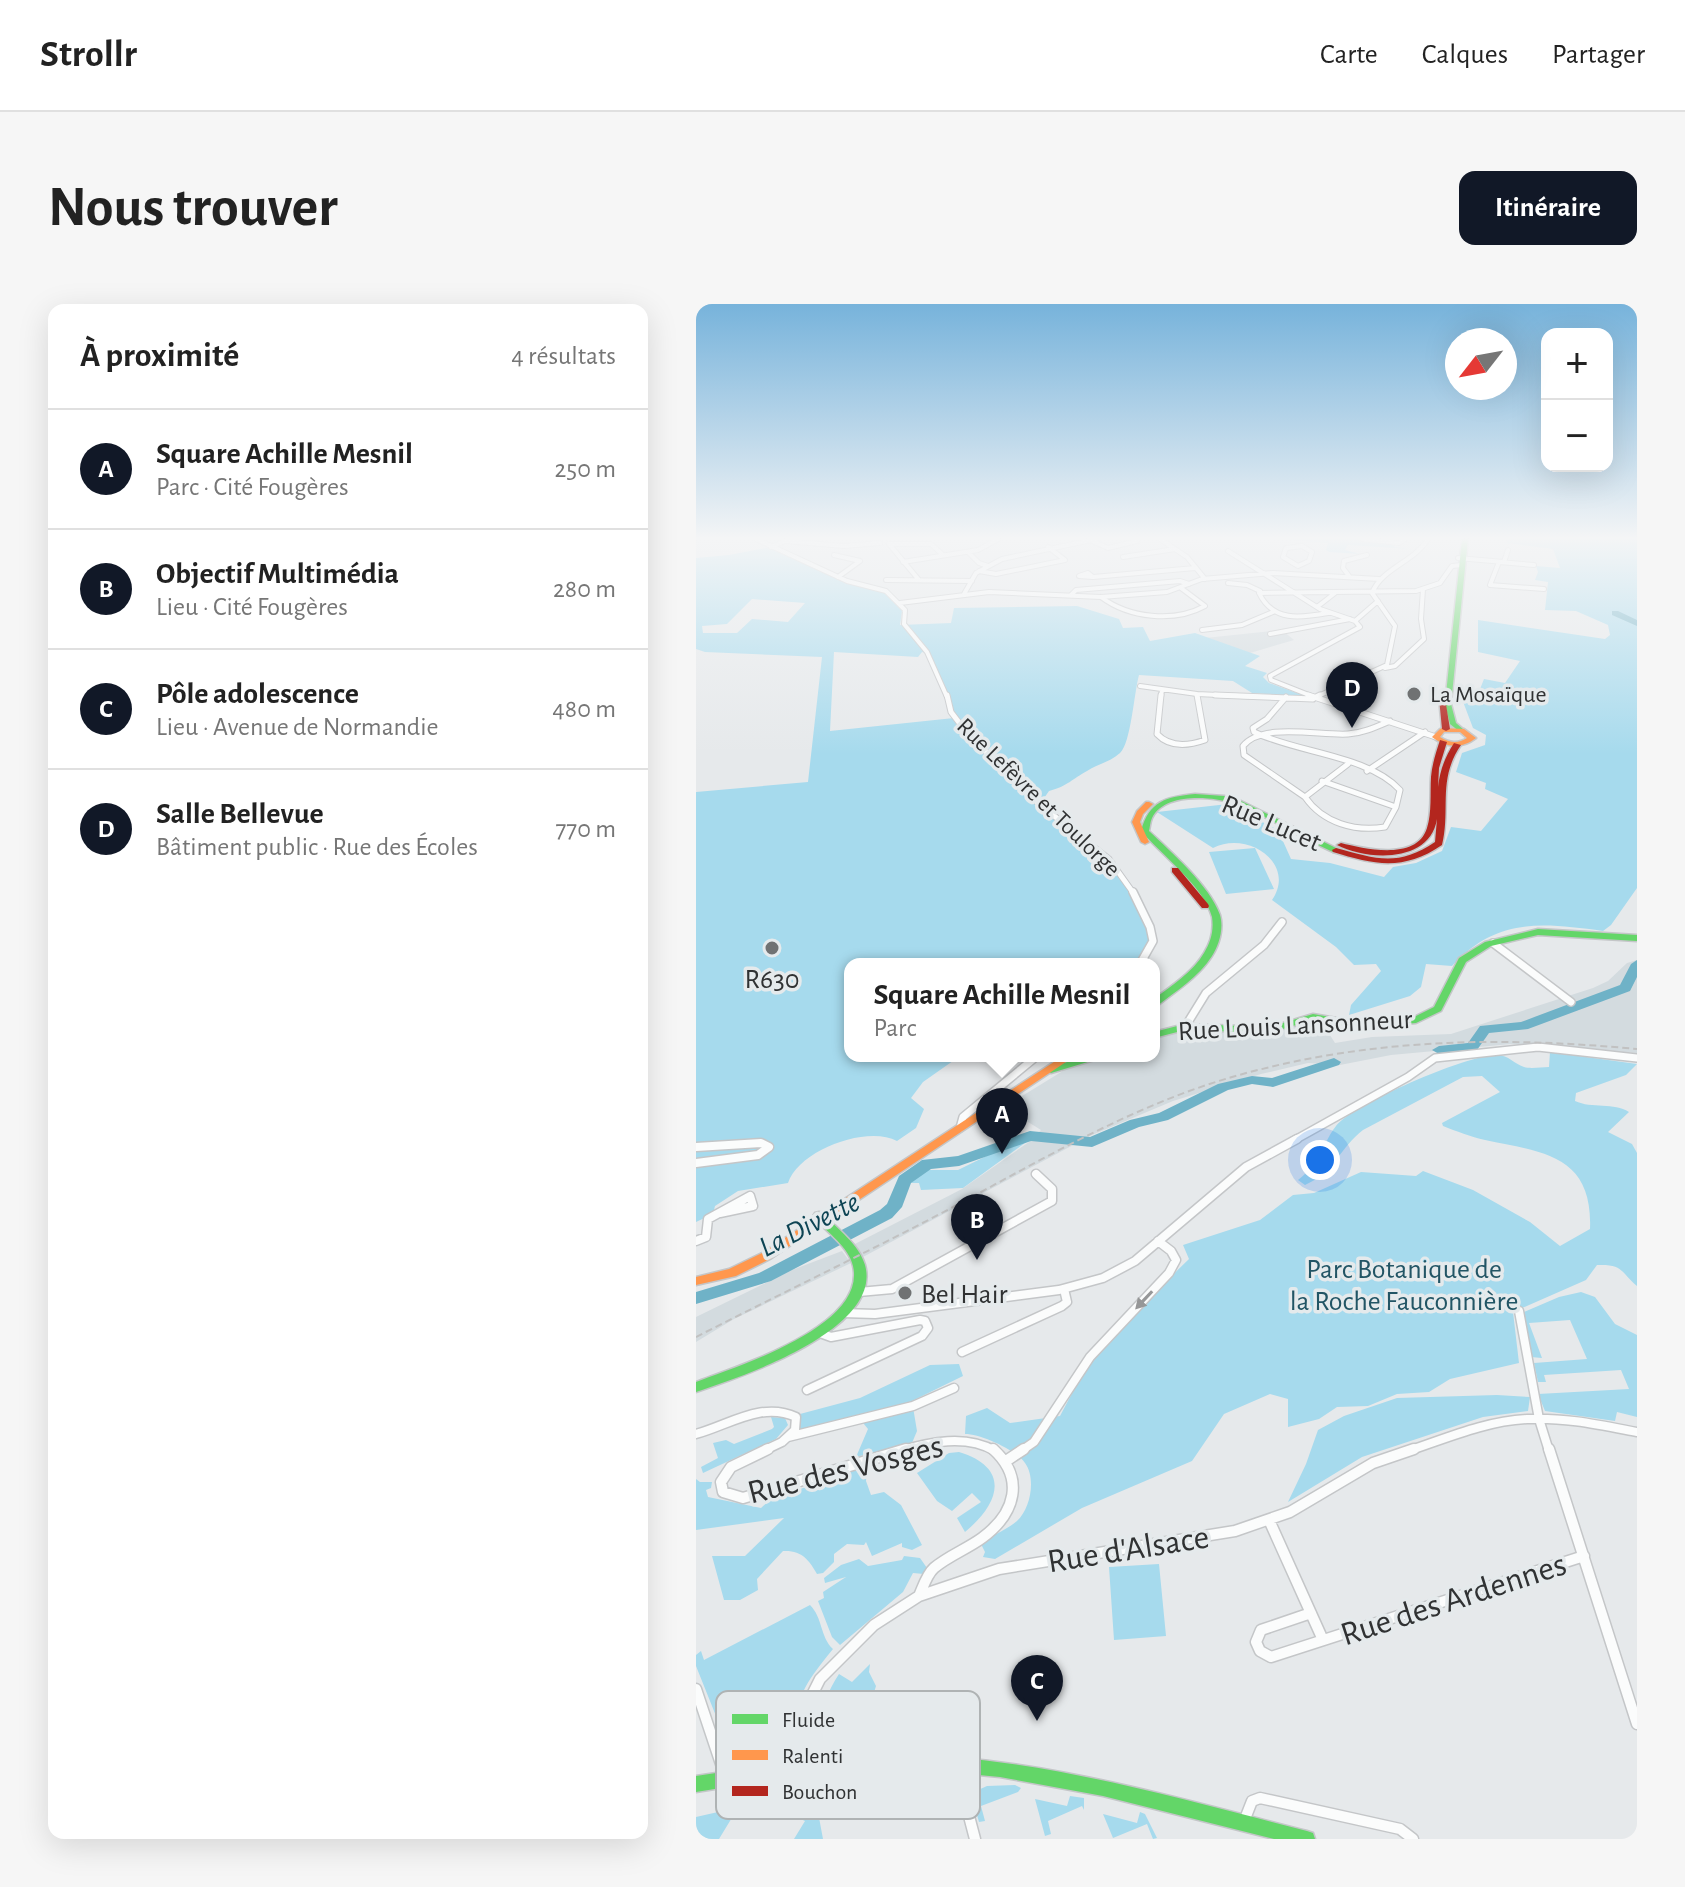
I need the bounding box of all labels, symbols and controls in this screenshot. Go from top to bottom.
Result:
text: Strollr [40,36,137,74]
text: Carte [1320,41,1378,69]
text: Calques [1422,41,1508,69]
text: Partager [1552,41,1645,69]
button: Itinéraire [1459,171,1637,245]
text: Nous trouver [48,180,338,236]
north arrow [1445,328,1517,400]
map controls [1541,328,1613,472]
button: + [1541,328,1613,400]
text: À proximité [80,339,239,373]
text: 4 résultats [511,343,616,369]
button: − [1541,400,1613,472]
text: Square Achille Mesnil [156,439,413,469]
text: A [98,456,114,482]
text: 250 m [554,456,616,482]
text: Parc · Cité Fougères [156,474,349,500]
text: Objectif Multimédia [156,559,399,589]
text: B [98,576,114,602]
text: 280 m [553,576,616,602]
text: Lieu · Cité Fougères [156,594,348,620]
pin: D [1326,662,1378,728]
text: Pôle adolescence [156,679,359,709]
place label: La Mosaïque [1430,683,1547,707]
marker: La Mosaïque [1405,685,1423,703]
text: C [99,696,113,722]
text: 480 m [552,696,616,722]
text: Lieu · Avenue de Normandie [156,714,439,740]
street label: Rue Lefèvre et Toulorge [952,714,1124,882]
street label: Rue Lucet [1217,790,1325,857]
text: Salle Bellevue [156,799,324,829]
text: D [97,816,115,842]
text: 770 m [555,816,616,842]
text: Bâtiment public · Rue des Écoles [156,834,478,860]
marker: R630 [763,939,781,957]
popup [844,958,1160,1062]
place label: R630 [744,966,800,994]
text: Square Achille Mesnil [874,980,1130,1010]
street label: Rue Louis Lansonneur [1177,1006,1413,1046]
text: Parc [874,1015,916,1041]
pin: A [976,1088,1028,1154]
your location [1300,1140,1340,1180]
water label: La Divette [754,1187,864,1263]
pin: B [951,1194,1003,1260]
park label: Parc Botanique de la Roche Fauconnière [1290,1256,1518,1316]
place label: Bel Hair [921,1281,1008,1309]
marker: Bel Hair [896,1284,914,1302]
one-way arrow [1135,1290,1154,1309]
street label: Rue des Vosges [744,1429,947,1511]
street label: Rue d'Alsace [1045,1520,1212,1580]
street label: Rue des Ardennes [1337,1547,1571,1652]
pin: C [1011,1655,1063,1721]
legend [716,1691,980,1819]
text: Fluide [782,1709,835,1731]
text: Ralenti [782,1745,843,1767]
text: Bouchon [782,1781,857,1803]

